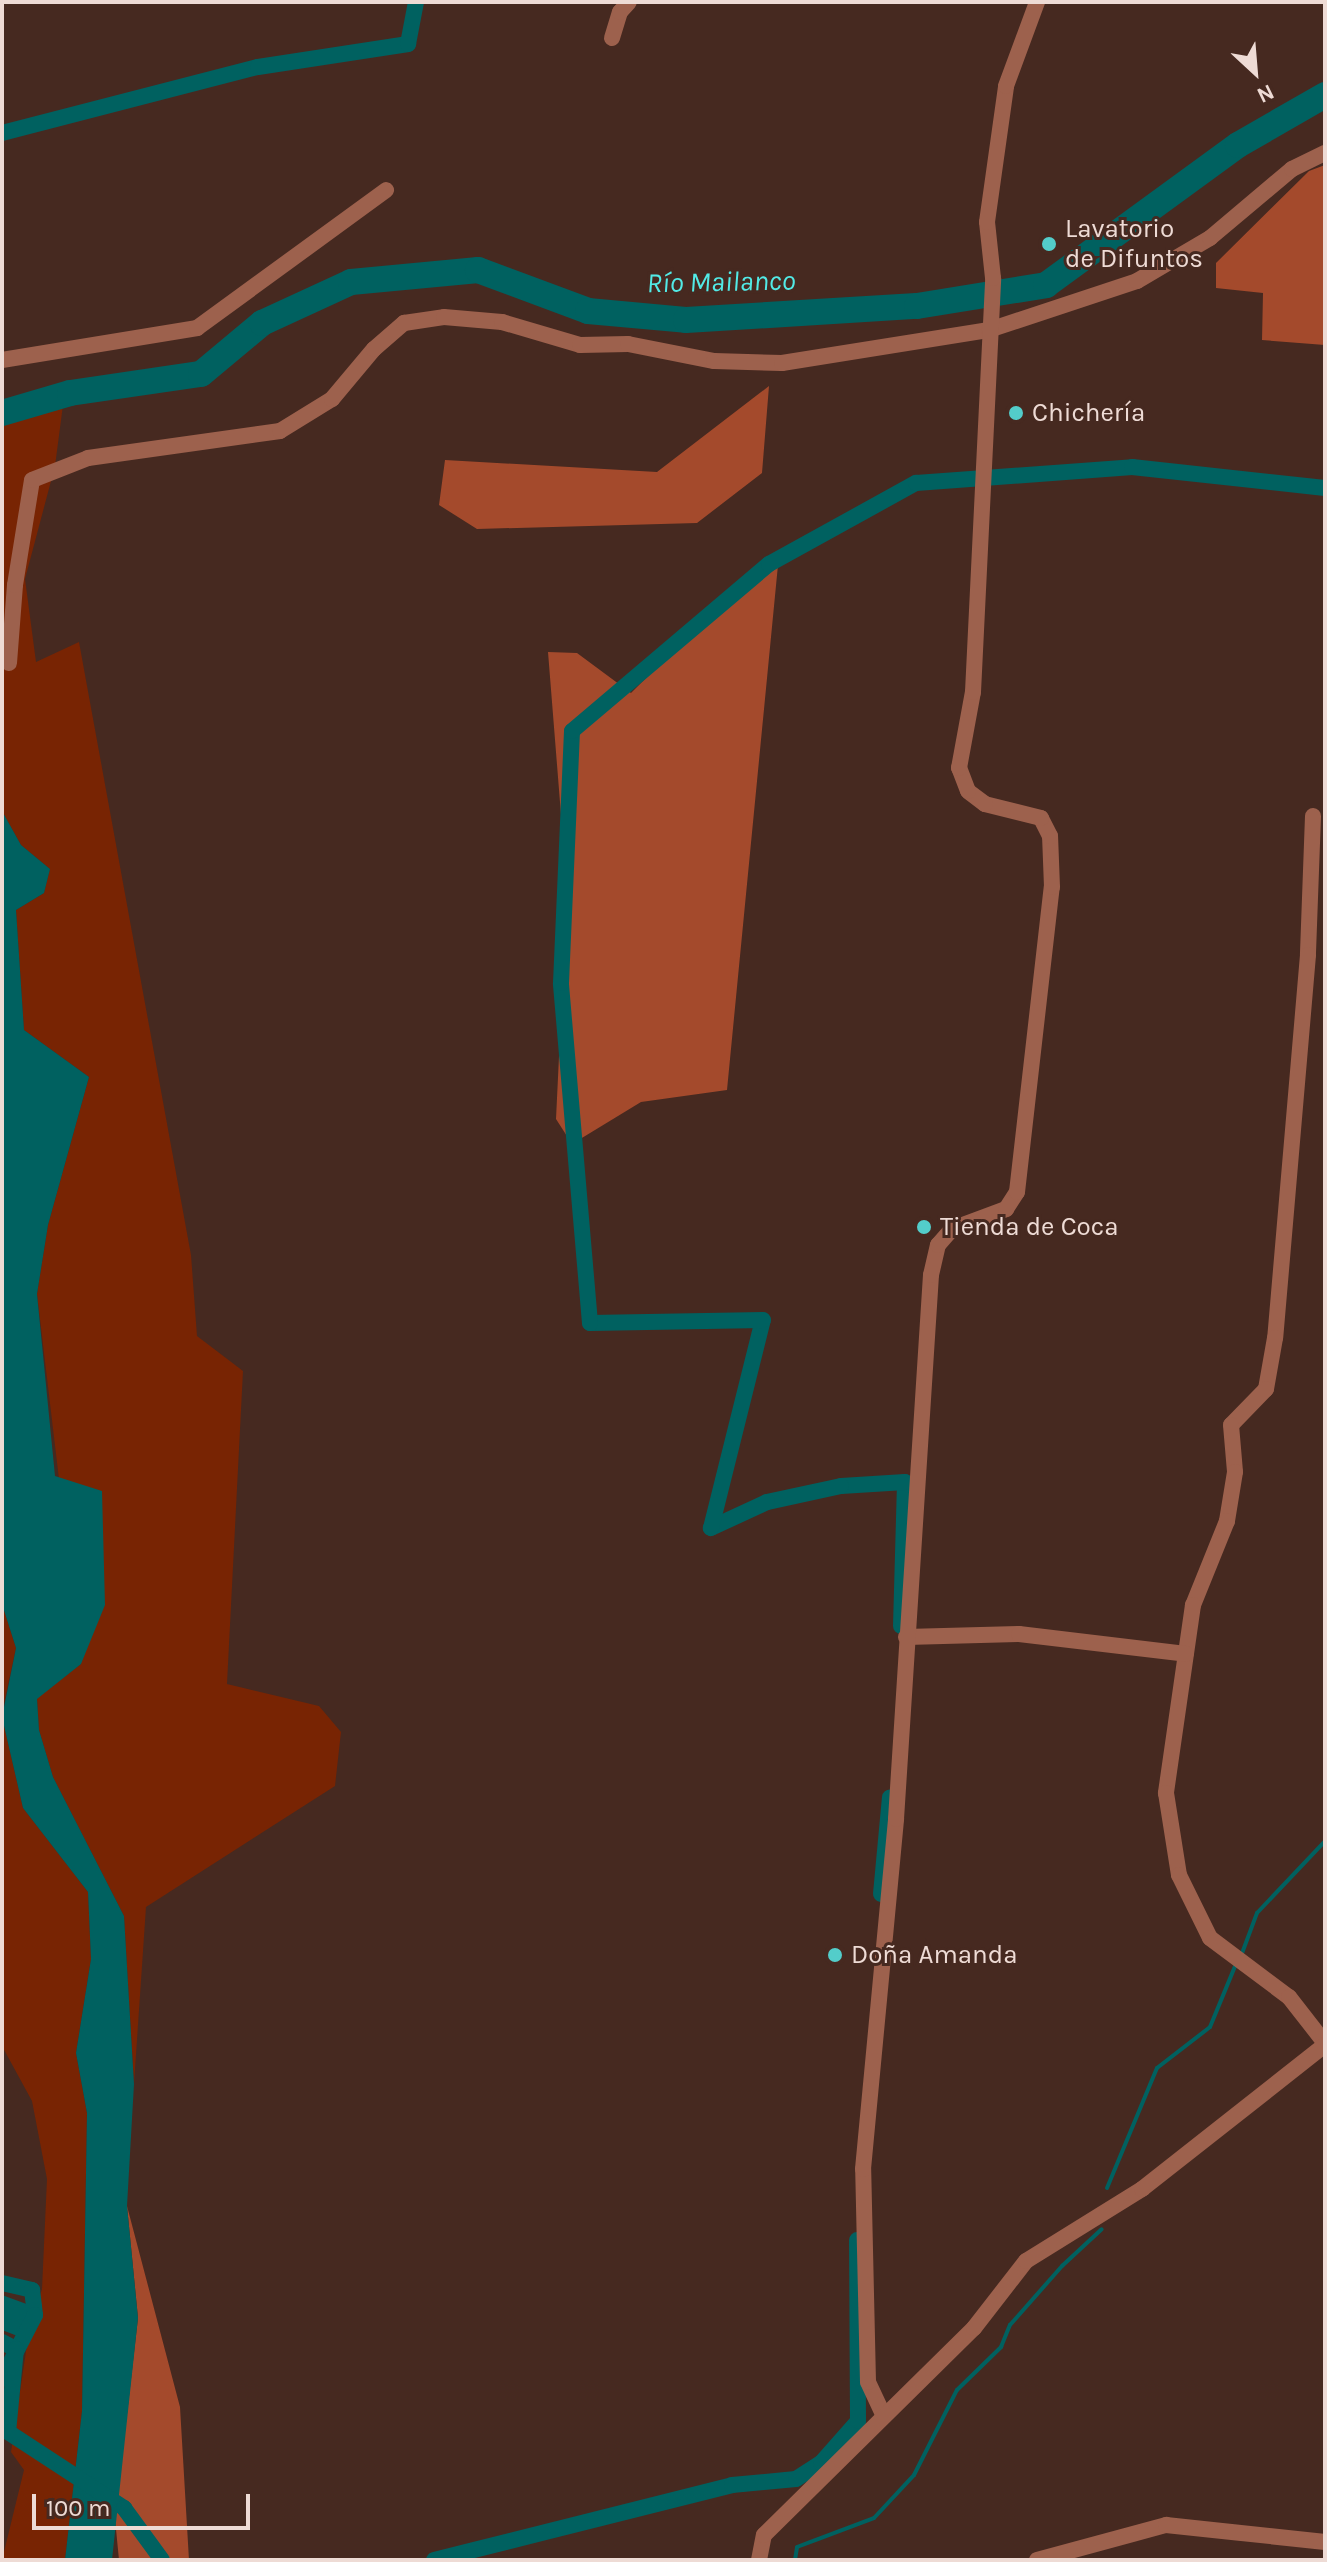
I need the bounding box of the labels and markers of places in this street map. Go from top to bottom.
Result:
place label: Lavatorio de Difuntos [1065,213,1203,274]
marker: Lavatorio de Difuntos [1040,235,1058,253]
place label: Chichería [1032,397,1145,429]
marker: Chichería [1007,404,1025,422]
place label: Tienda de Coca [940,1211,1119,1243]
marker: Tienda de Coca [915,1218,933,1236]
place label: Doña Amanda [851,1939,1018,1971]
marker: Doña Amanda [826,1946,844,1964]

